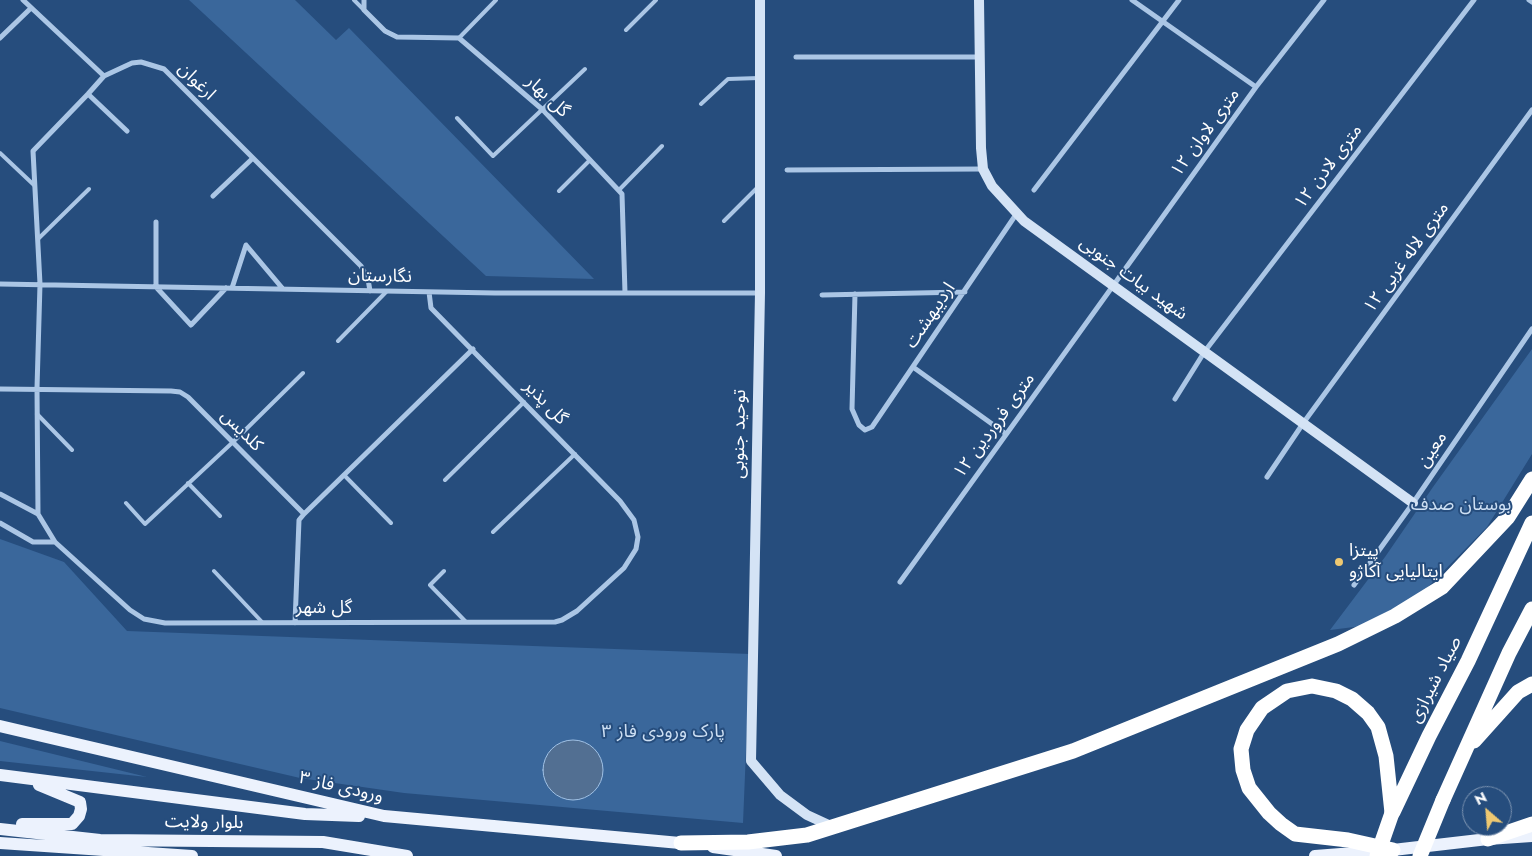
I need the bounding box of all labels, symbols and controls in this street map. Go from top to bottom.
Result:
street label: ارغوان [173,59,219,105]
street label: گل بهار [521,71,573,123]
street label: ۱۲ متری لاوان [1167,85,1245,181]
street label: ۱۲ متری لادن [1290,121,1368,213]
street label: ۱۲ متری لاله غربی [1360,198,1454,318]
street label: شهید بیات جنوبی [1075,233,1191,325]
street label: نگارستان [348,266,412,288]
street label: اردیبهشت [901,279,961,353]
street label: ۱۲ متری فروردین [950,369,1040,483]
street label: گل پذیر [519,376,571,430]
street label: توحید جنوبی [728,389,752,479]
street label: کلدیس [215,405,267,457]
street label: معین [1413,428,1453,472]
park label: بوستان صدف [1411,495,1511,517]
place label: پیتزا ایتالیایی آکاژو [1349,541,1443,584]
marker: پیتزا ایتالیایی آکاژو [1333,556,1345,568]
street label: گل شهر [296,598,352,620]
street label: صیاد شیرازی [1405,633,1467,727]
park label: پارک ورودی فاز ۳ [601,722,725,744]
street label: ورودی فاز ۳ [297,768,385,808]
north arrow [1462,786,1512,836]
text: N [1471,787,1490,810]
street label: بلوار ولایت [165,812,243,834]

